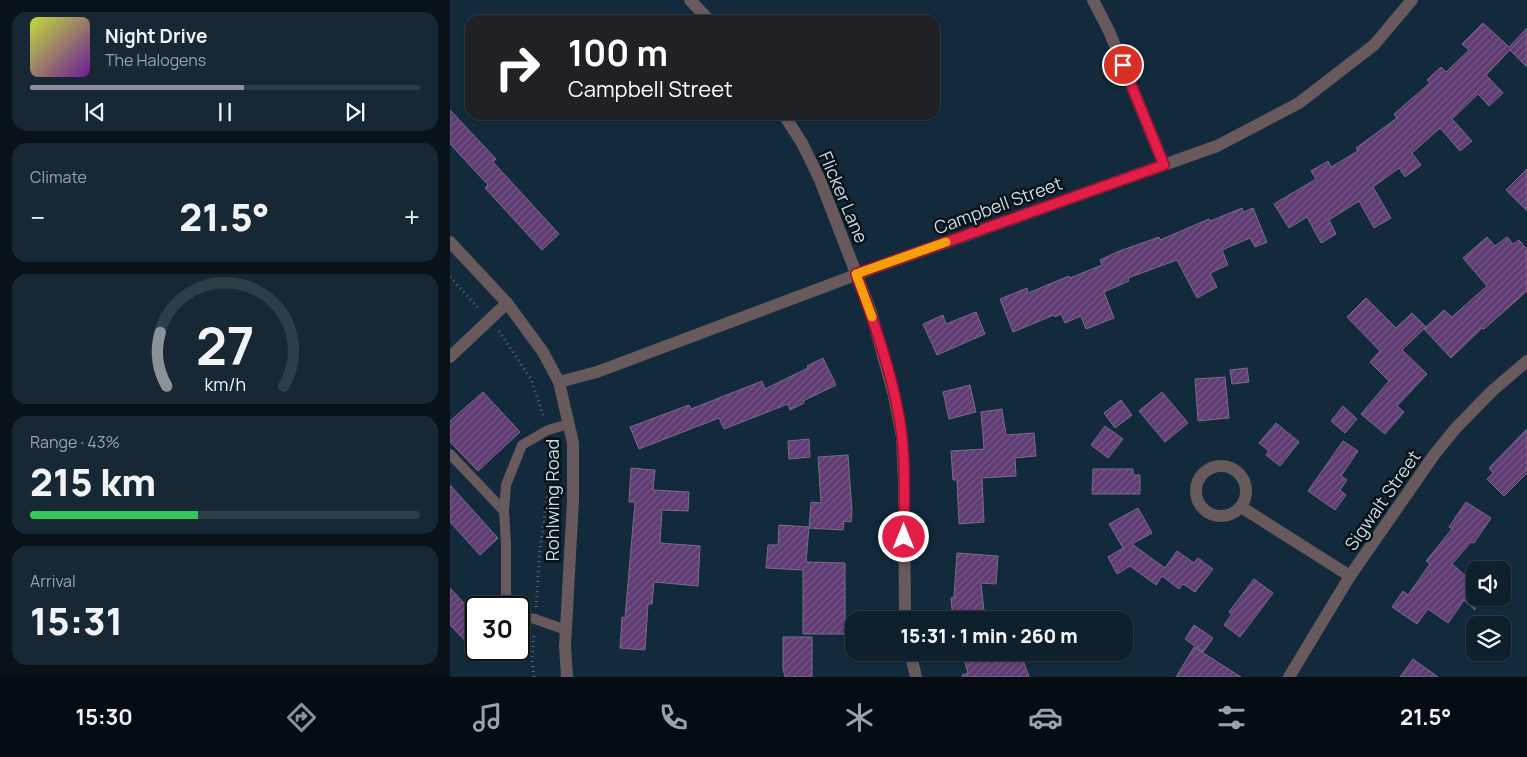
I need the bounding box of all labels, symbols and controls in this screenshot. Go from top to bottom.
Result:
text: Night Drive [105,23,207,49]
text: 100 m [568,29,668,77]
icon: right [485,35,550,100]
pin [1102,44,1144,86]
text: The Halogens [105,49,206,71]
icon: arrive [1109,51,1137,79]
text: Campbell Street [568,74,733,104]
icon: previous [81,98,109,126]
icon: pause [211,98,239,126]
icon: next [341,98,369,126]
street label: Flicker Lane [814,148,874,246]
text: Climate [30,166,87,188]
street label: Campbell Street [931,171,1065,239]
text: 21.5° [179,190,270,242]
text: − [30,198,45,236]
text: + [404,198,420,236]
text: 27 [196,310,254,381]
text: km/h [204,372,246,396]
text: Range · 43% [30,431,120,453]
street label: Rohlwing Road [540,439,564,561]
street label: Sigwalt Street [1339,445,1425,555]
text: 215 km [30,455,156,507]
position arrow [877,510,929,562]
map controls [1466,561,1511,661]
button: sound [1466,561,1511,606]
text: Arrival [30,570,76,592]
text: 15:31 [30,594,123,646]
speed limit sign: 30 [465,596,530,661]
button: layers [1466,616,1511,661]
text: 15:31 · 1 min · 260 m [900,623,1078,649]
icon: directions [284,700,319,735]
icon: music [470,700,505,735]
icon: phone [656,700,691,735]
icon: climate [842,700,877,735]
icon: car [1028,700,1063,735]
icon: filters [1214,700,1249,735]
text: 15:30 [76,702,133,732]
text: 21.5° [1400,702,1451,732]

